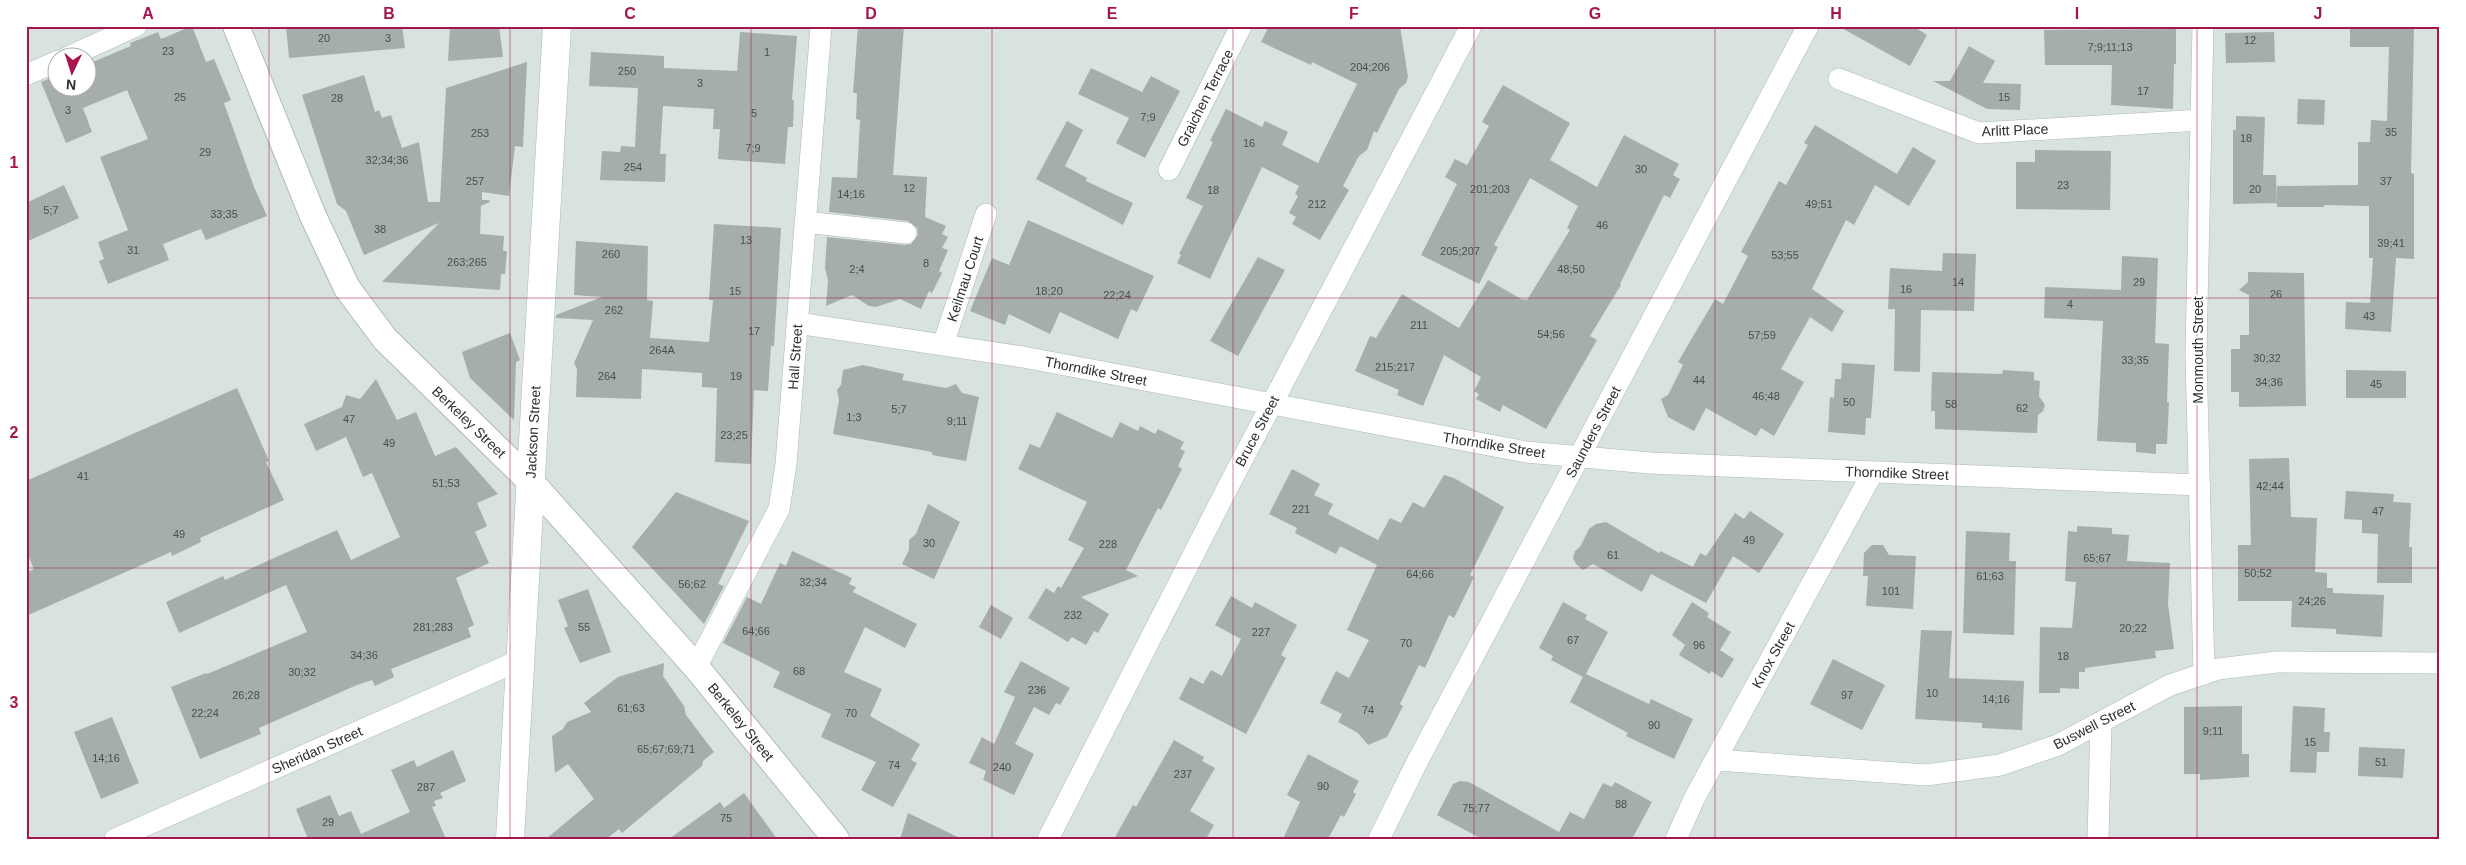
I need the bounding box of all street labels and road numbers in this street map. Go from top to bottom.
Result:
street label: Graichen Terrace [1174,46,1237,149]
street label: Arlitt Place [1981,121,2049,139]
street label: Keilmau Court [944,234,986,324]
street label: Monmouth Street [2190,296,2206,404]
street label: Hall Street [785,324,805,390]
street label: Thorndike Street [1044,353,1148,389]
street label: Berkeley Street [429,383,509,461]
street label: Saunders Street [1562,383,1624,480]
street label: Jackson Street [523,385,543,479]
street label: Bruce Street [1232,393,1282,469]
street label: Thorndike Street [1442,429,1546,461]
street label: Thorndike Street [1845,463,1949,483]
street label: Knox Street [1748,619,1798,691]
street label: Berkeley Street [705,680,777,764]
street label: Buswell Street [2051,698,2138,752]
street label: Sheridan Street [269,723,365,777]

